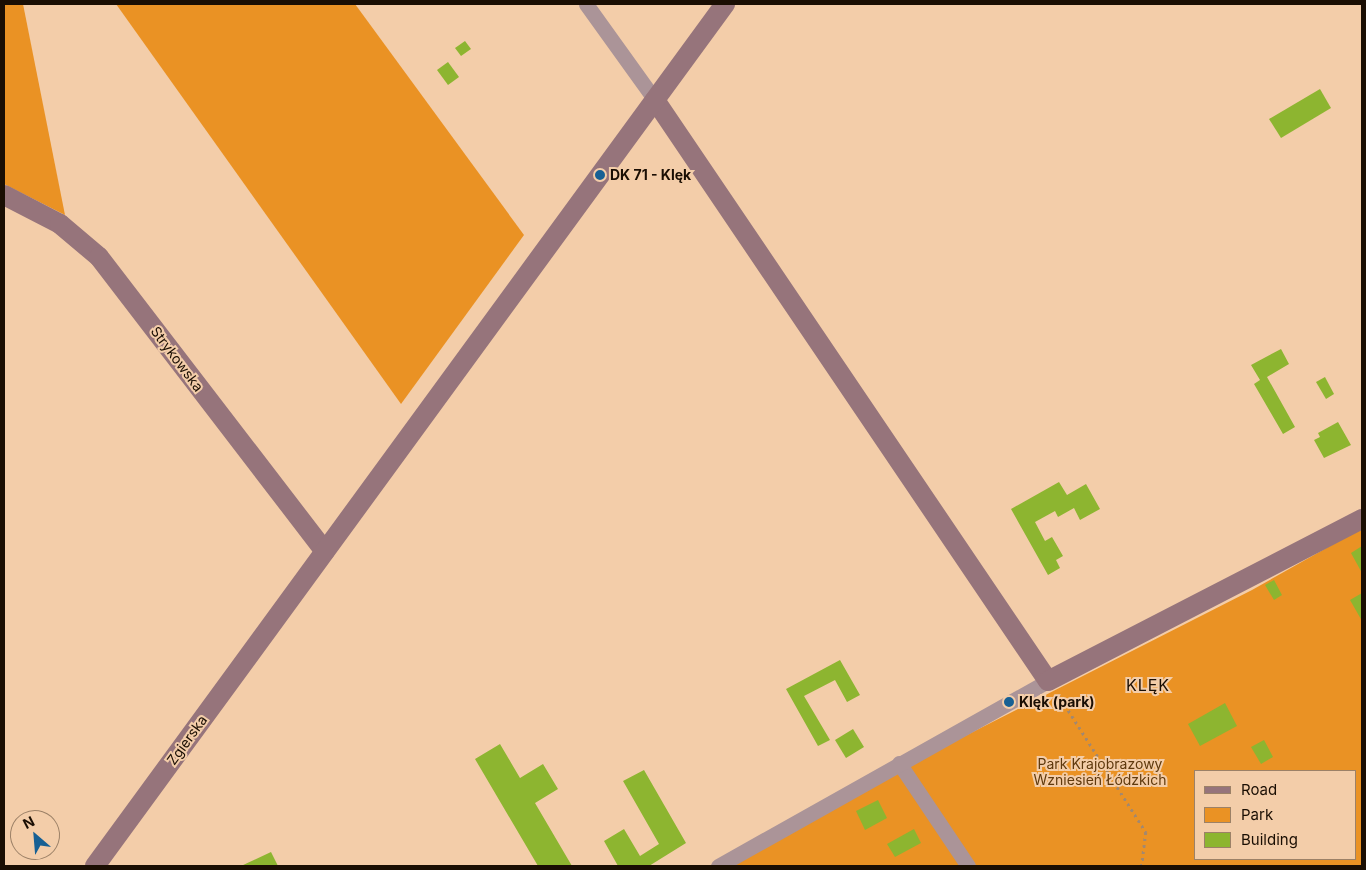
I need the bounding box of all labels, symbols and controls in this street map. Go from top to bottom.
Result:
place label: DK 71 - Klęk [610,167,691,183]
marker: DK 71 - Klęk [594,169,606,181]
street label: Strykowska [147,323,207,395]
district label: KLĘK [1125,675,1171,695]
place label: Klęk (park) [1019,694,1095,710]
marker: Klęk (park) [1003,696,1015,708]
street label: Zgierska [163,712,211,768]
park label: Park Krajobrazowy Wzniesień Łódzkich [1034,756,1166,789]
legend [1194,770,1356,860]
text: Road [1241,780,1277,799]
text: Park [1241,805,1273,824]
north arrow [10,810,60,860]
text: N [20,812,37,832]
text: Building [1241,830,1298,849]

